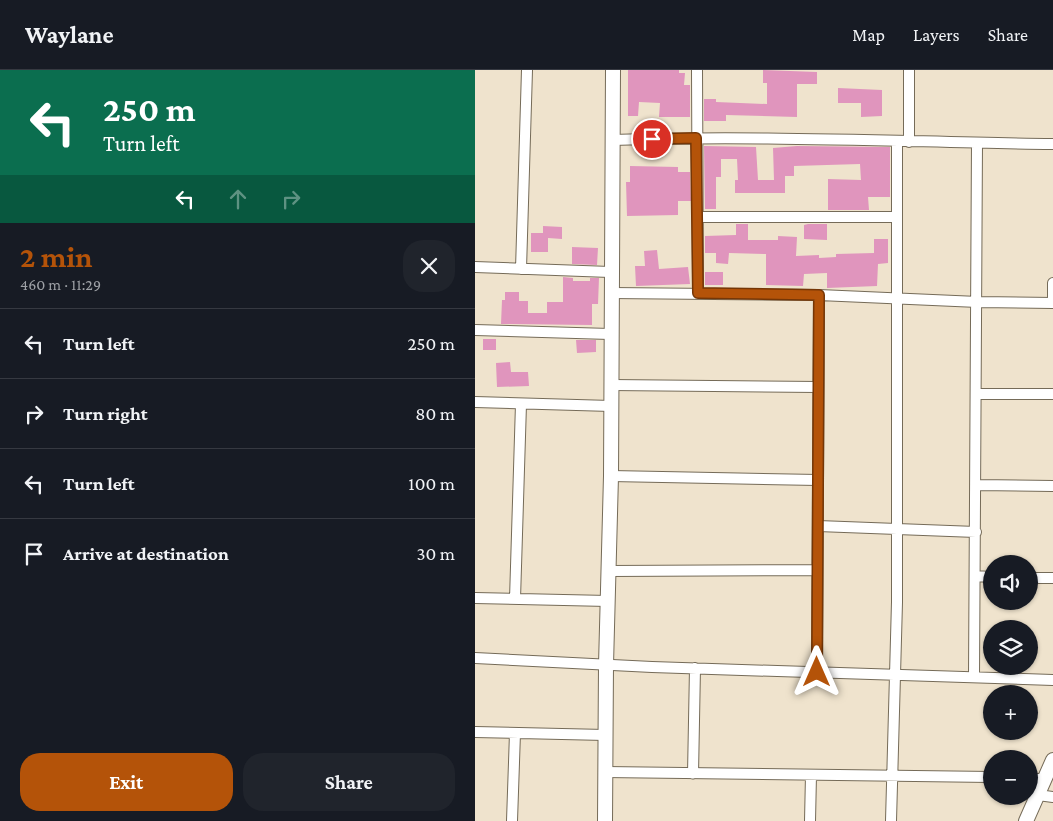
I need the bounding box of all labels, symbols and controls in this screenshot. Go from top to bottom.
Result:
text: Waylane [25,21,114,48]
text: Map [852,25,885,45]
text: Layers [913,25,960,45]
text: Share [988,25,1028,45]
icon: left [20,90,85,155]
text: 250 m [103,90,196,129]
pin [631,118,673,160]
icon: arrive [638,125,666,153]
text: Turn left [103,131,180,156]
icon: left [171,185,199,213]
icon: ahead [224,185,252,213]
icon: right [277,185,305,213]
text: 2 min [20,240,92,273]
button: close [403,240,455,292]
text: 460 m · 11:29 [20,276,101,293]
icon: left [20,330,48,358]
text: Turn left [63,333,135,354]
text: 250 m [407,333,455,354]
icon: right [20,400,48,428]
text: Turn right [63,403,148,424]
text: 80 m [415,403,455,424]
icon: left [20,470,48,498]
text: Turn left [63,473,135,494]
text: 100 m [408,473,455,494]
icon: arrive [20,540,48,568]
text: Arrive at destination [63,543,229,564]
text: 30 m [416,543,455,564]
map controls [983,555,1038,805]
button: sound [983,555,1038,610]
button: layers [983,620,1038,675]
position arrow [790,645,842,697]
button: + [983,685,1038,740]
button: − [983,750,1038,805]
button: Exit [20,753,233,811]
button: Share [243,753,455,811]

